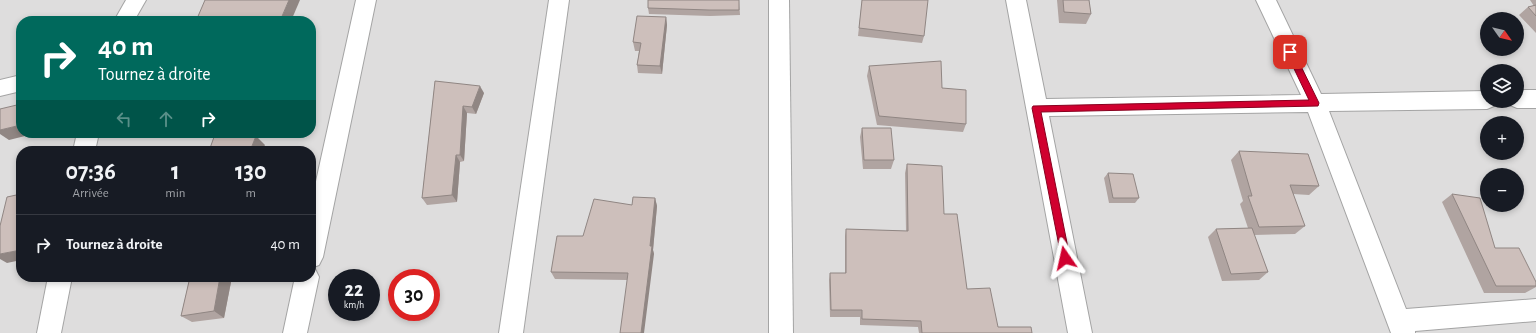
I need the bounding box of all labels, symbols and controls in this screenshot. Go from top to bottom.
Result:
north arrow [1480,12,1524,56]
map controls [1480,12,1524,212]
icon: right [32,32,84,84]
text: 40 m [98,33,154,61]
pin [1273,35,1307,69]
icon: arrive [1279,41,1301,63]
button: layers [1480,64,1524,108]
text: Tournez à droite [98,66,211,84]
icon: left [113,108,135,130]
icon: ahead [155,108,177,130]
icon: right [197,108,219,130]
button: + [1480,116,1524,160]
text: 07:36 [65,160,116,184]
text: 1 [171,160,180,184]
text: 130 [235,160,266,184]
button: − [1480,168,1524,212]
text: Arrivée [73,187,109,200]
text: min [165,187,186,200]
text: m [246,187,256,200]
icon: right [32,234,54,256]
text: Tournez à droite [66,237,163,252]
text: 40 m [270,237,300,252]
position arrow [1044,237,1086,279]
speed limit sign: 30 [388,269,440,321]
text: 22 [345,280,363,300]
text: km/h [344,300,364,310]

